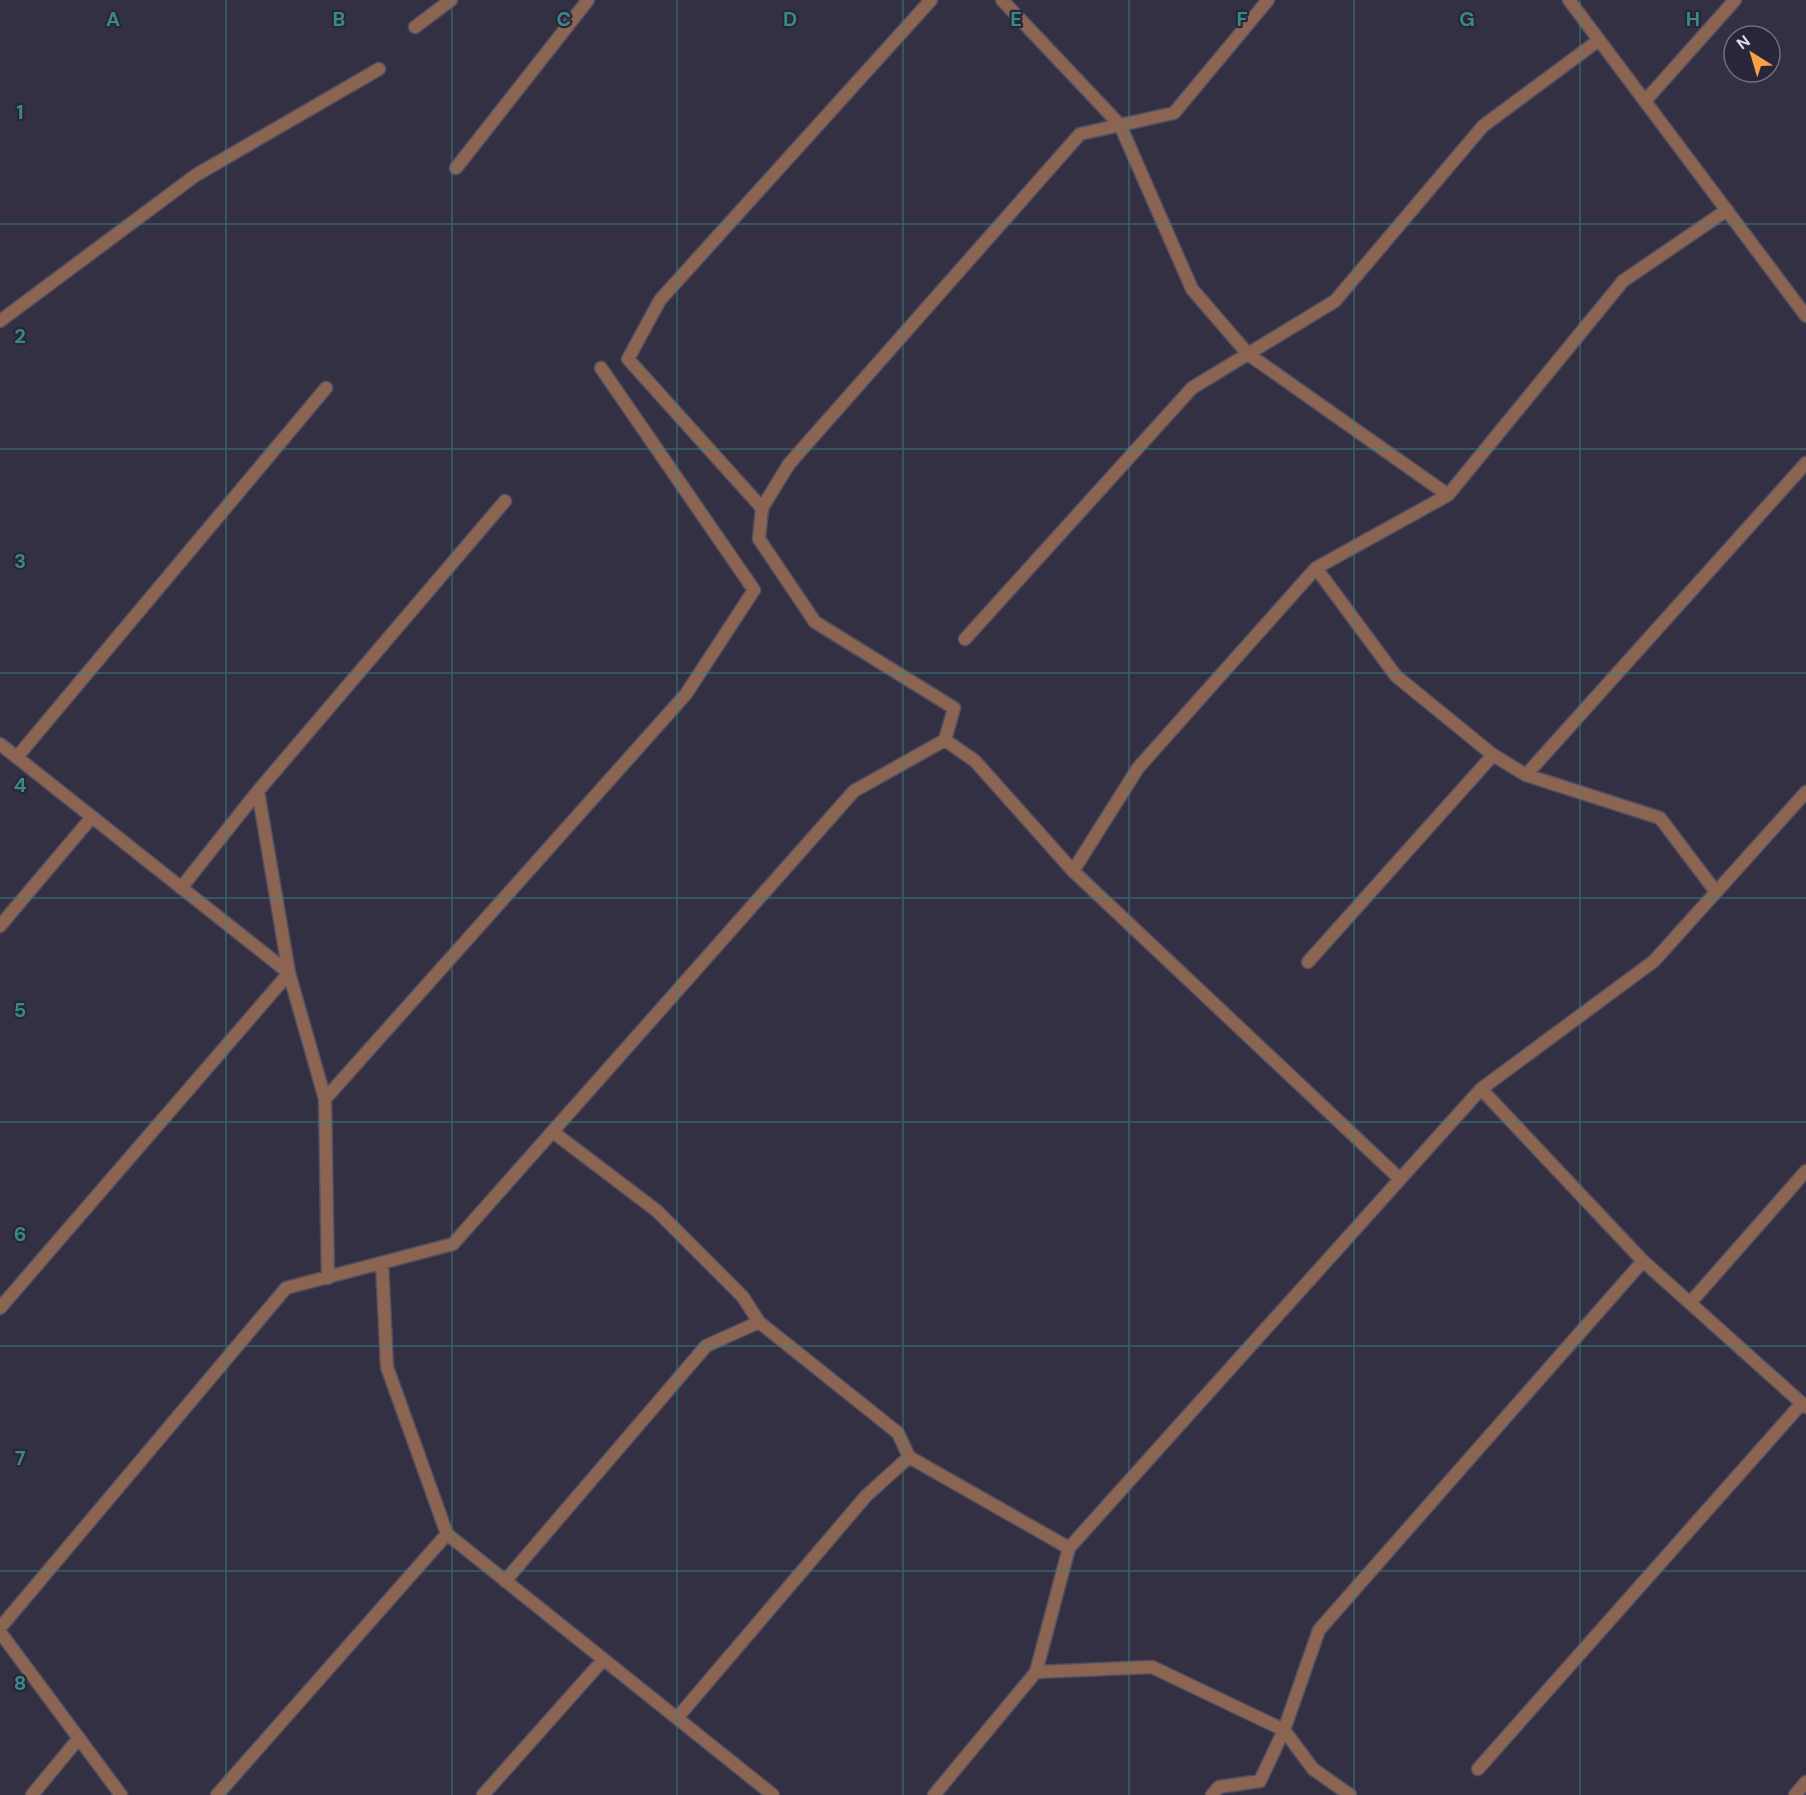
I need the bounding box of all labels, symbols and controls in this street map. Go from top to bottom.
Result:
text: A [106,6,120,32]
text: B [333,6,345,32]
text: C [557,6,571,32]
text: D [783,6,797,32]
text: E [1010,6,1022,32]
text: F [1236,6,1248,32]
text: G [1459,6,1475,32]
text: H [1686,6,1700,32]
north arrow [1722,24,1782,84]
text: N [1732,31,1754,54]
text: 1 [16,99,24,125]
text: 2 [14,323,26,349]
text: 3 [14,548,26,574]
text: 4 [14,772,27,798]
text: 5 [14,997,26,1023]
text: 6 [14,1221,26,1247]
text: 7 [15,1445,26,1471]
text: 8 [14,1670,26,1696]

